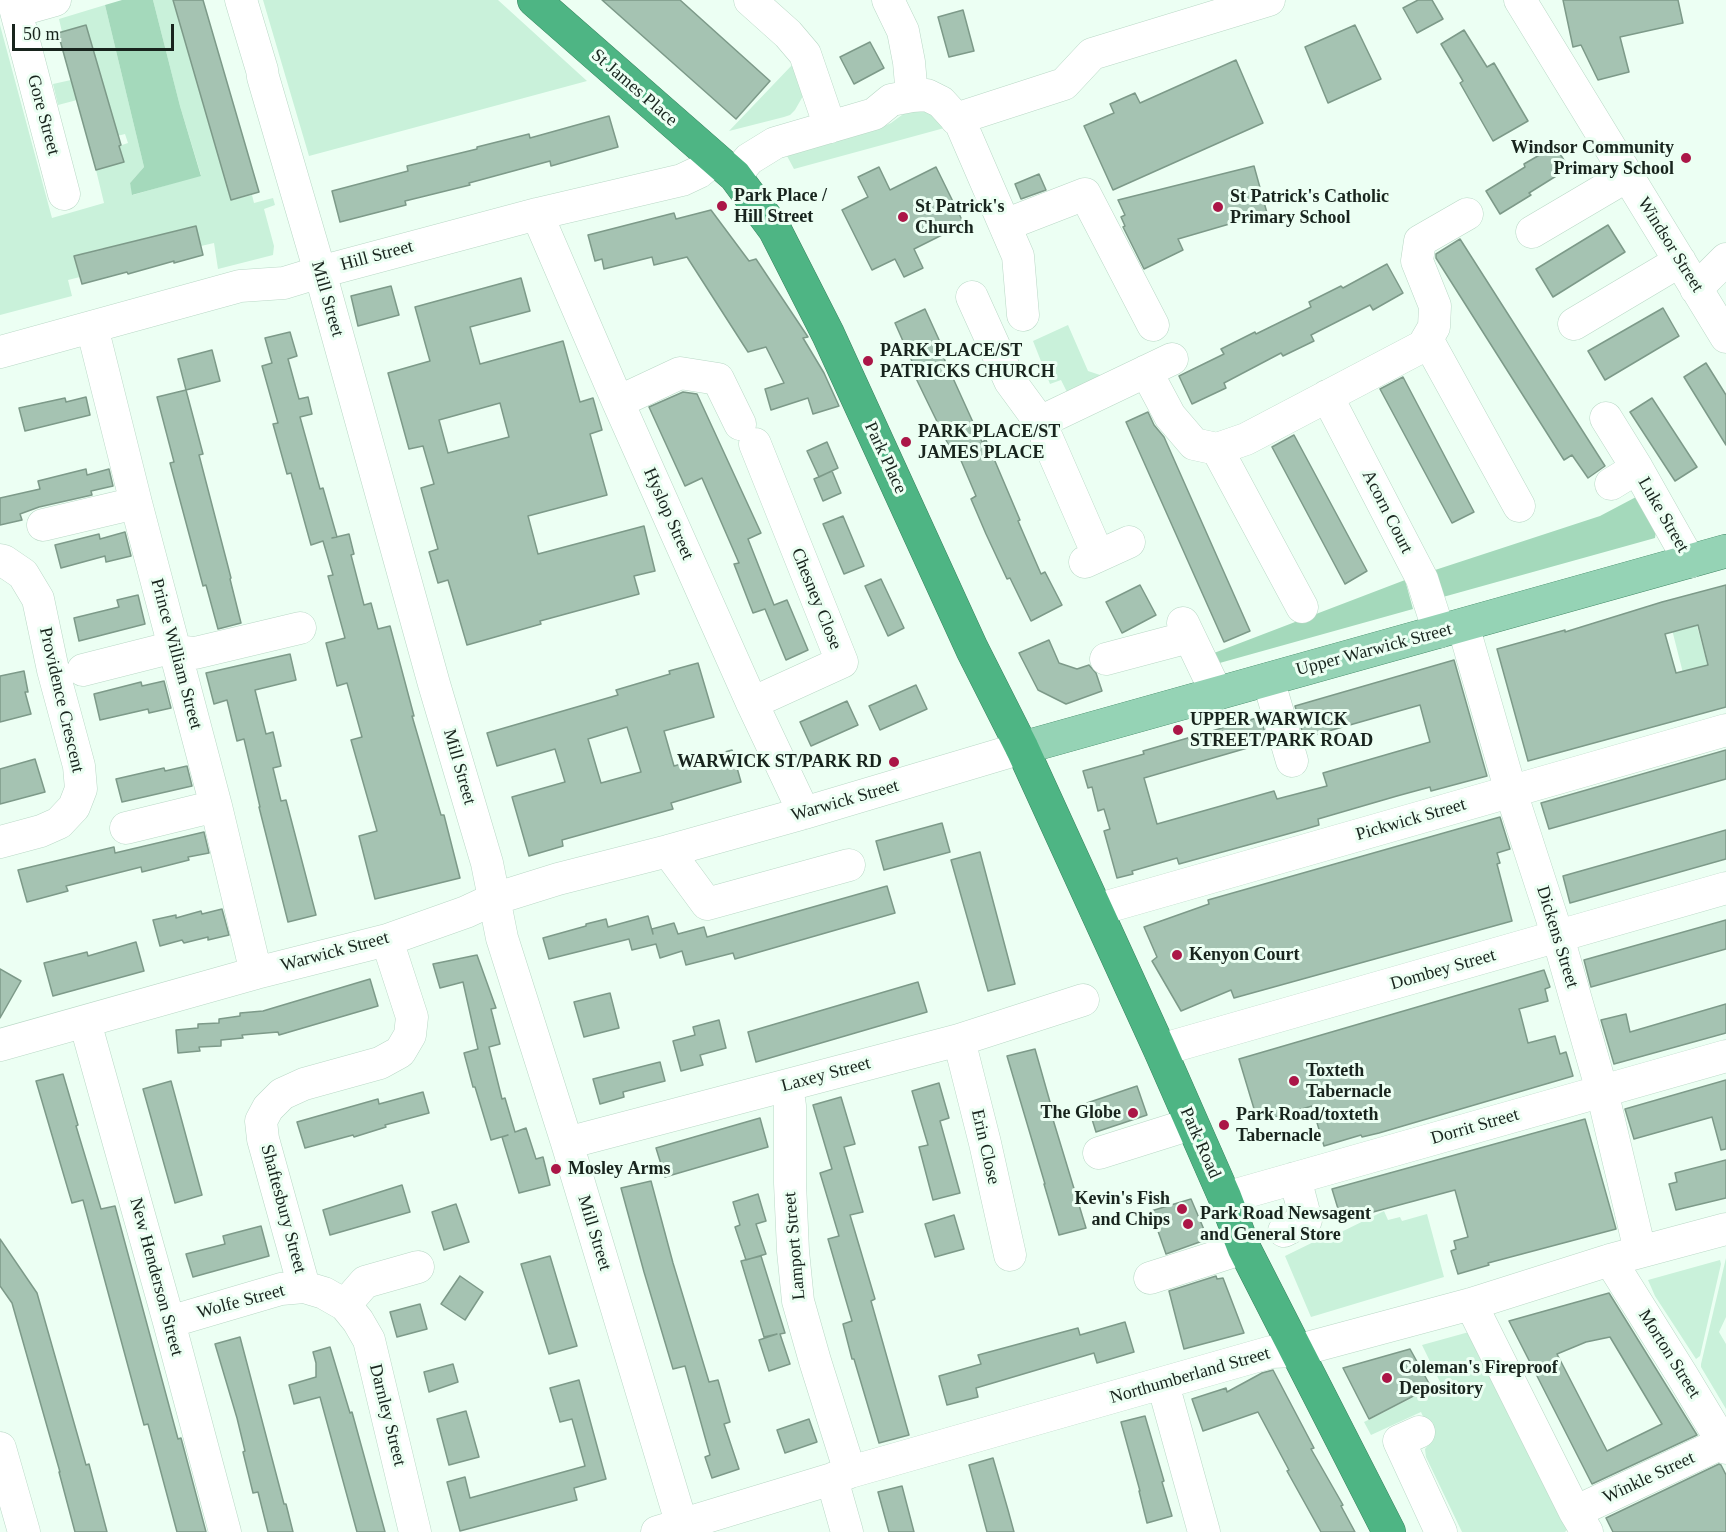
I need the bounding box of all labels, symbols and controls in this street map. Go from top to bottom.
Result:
scale bar [15,12,177,50]
text: 50 m [23,24,60,44]
street label: St James Place [587,45,681,131]
street label: Gore Street [22,72,64,158]
place label: Windsor Community Primary School [1511,137,1674,180]
marker: Windsor Community Primary School [1679,151,1693,165]
place label: Park Place / Hill Street [734,185,827,228]
place label: St Patrick's Catholic Primary School [1230,186,1389,228]
street label: Windsor Street [1632,194,1708,296]
place label: St Patrick's Church [915,196,1004,238]
marker: Park Place / Hill Street [715,199,729,213]
marker: St Patrick's Catholic Primary School [1211,200,1225,214]
marker: St Patrick's Church [896,210,910,224]
street label: Hill Street [338,236,416,276]
street label: Mill Street [306,259,348,339]
place label: PARK PLACE/ST PATRICKS CHURCH [880,340,1055,382]
marker: PARK PLACE/ST PATRICKS CHURCH [861,354,875,368]
street label: Park Place [859,419,911,497]
place label: PARK PLACE/ST JAMES PLACE [918,421,1060,464]
marker: PARK PLACE/ST JAMES PLACE [899,435,913,449]
street label: Hyslop Street [638,465,698,563]
street label: Acorn Court [1357,467,1417,557]
street label: Luke Street [1633,473,1693,557]
street label: Chesney Close [786,545,846,653]
street label: Prince William Street [145,576,207,732]
street label: Upper Warwick Street [1294,619,1454,681]
street label: Providence Crescent [34,625,88,775]
place label: UPPER WARWICK STREET/PARK ROAD [1190,709,1373,752]
marker: UPPER WARWICK STREET/PARK ROAD [1171,723,1185,737]
street label: Mill Street [438,727,480,807]
place label: WARWICK ST/PARK RD [677,751,882,773]
marker: WARWICK ST/PARK RD [887,755,901,769]
street label: Warwick Street [789,775,901,827]
street label: Pickwick Street [1353,794,1469,846]
street label: Dickens Street [1531,883,1583,991]
street label: Warwick Street [279,927,391,977]
place label: Kenyon Court [1189,944,1300,966]
street label: Dombey Street [1388,945,1498,995]
marker: Kenyon Court [1170,948,1184,962]
street label: Laxey Street [779,1053,873,1097]
place label: Toxteth Tabernacle [1306,1060,1391,1102]
marker: Toxteth Tabernacle [1287,1074,1301,1088]
place label: The Globe [1040,1102,1121,1124]
street label: Park Road [1175,1104,1225,1182]
place label: Park Road/toxteth Tabernacle [1236,1104,1378,1146]
street label: Dorrit Street [1429,1104,1521,1150]
marker: The Globe [1126,1106,1140,1120]
street label: Erin Close [966,1107,1004,1187]
marker: Park Road/toxteth Tabernacle [1217,1118,1231,1132]
street label: Shaftesbury Street [255,1142,311,1276]
place label: Mosley Arms [568,1158,670,1180]
marker: Mosley Arms [549,1162,563,1176]
place label: Kevin's Fish and Chips [1074,1188,1170,1230]
street label: Lamport Street [780,1191,810,1301]
street label: Mill Street [572,1193,616,1273]
street label: New Henderson Street [124,1196,188,1358]
marker: Kevin's Fish and Chips [1175,1202,1189,1216]
place label: Park Road Newsagent and General Store [1200,1203,1371,1246]
marker: Park Road Newsagent and General Store [1181,1217,1195,1231]
street label: Wolfe Street [195,1280,287,1324]
street label: Morton Street [1633,1306,1705,1402]
street label: Northumberland Street [1108,1343,1272,1409]
place label: Coleman's Fireproof Depository [1399,1357,1558,1400]
street label: Darnley Street [364,1362,410,1468]
marker: Coleman's Fireproof Depository [1380,1371,1394,1385]
street label: Winkle Street [1600,1447,1698,1509]

